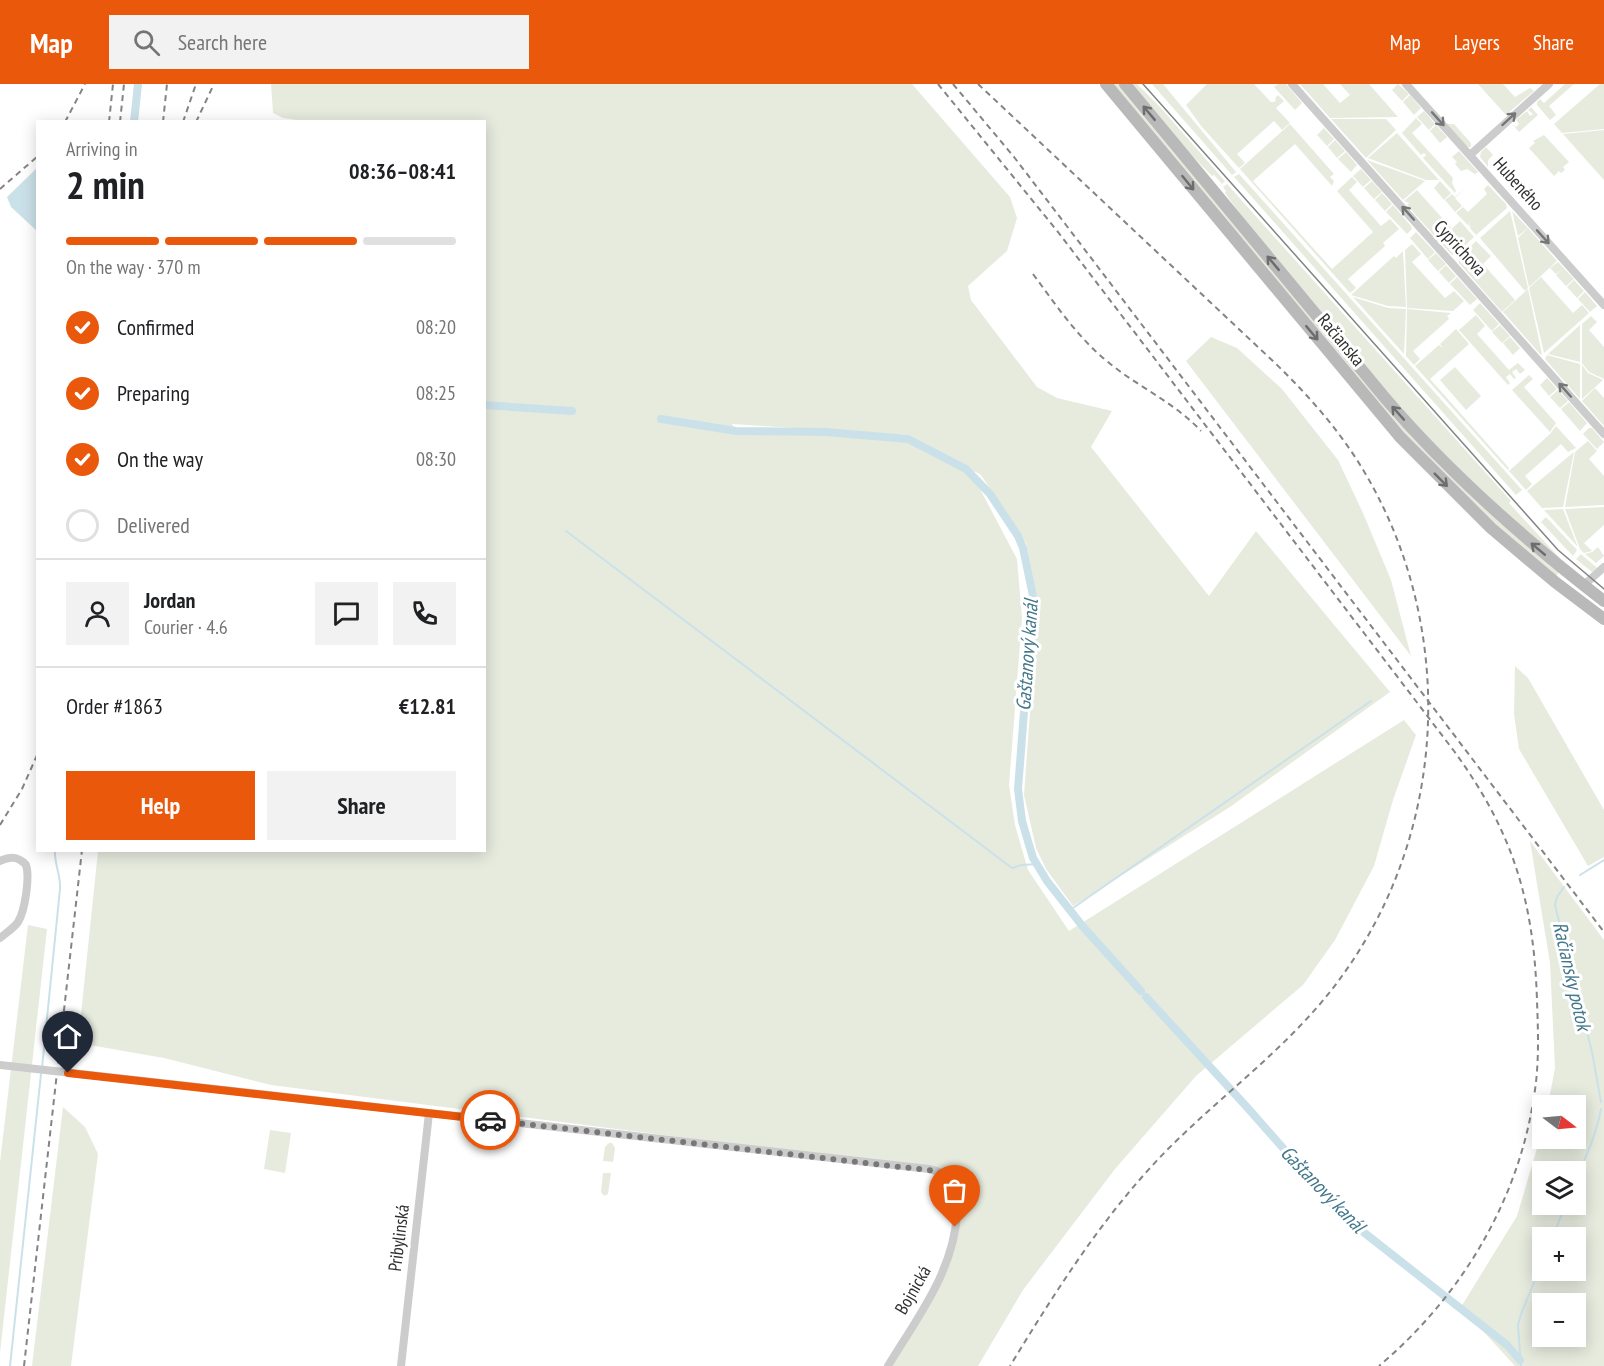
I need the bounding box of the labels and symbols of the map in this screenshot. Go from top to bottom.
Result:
one-way arrow [1142,106,1156,121]
one-way arrow [1431,111,1445,126]
one-way arrow [1502,112,1517,126]
street label: Hubeného [1488,152,1548,215]
one-way arrow [1181,175,1194,191]
one-way arrow [1401,205,1414,221]
street label: Cyprichova [1429,215,1491,280]
one-way arrow [1536,229,1550,244]
one-way arrow [1267,255,1280,271]
street label: Račianska [1313,309,1370,371]
one-way arrow [1306,325,1319,341]
one-way arrow [1558,383,1572,398]
one-way arrow [1391,406,1405,421]
one-way arrow [1434,472,1449,487]
one-way arrow [1531,542,1546,556]
water label: Gaštanový kanál [1010,596,1044,712]
water label: Račiansky potok [1547,919,1598,1035]
pin [42,1011,93,1073]
courier [460,1090,520,1150]
north arrow [1532,1095,1586,1149]
water label: Gaštanový kanál [1275,1140,1373,1240]
pin [929,1165,980,1227]
street label: Pribylinská [383,1203,414,1273]
street label: Bojnická [889,1261,936,1318]

